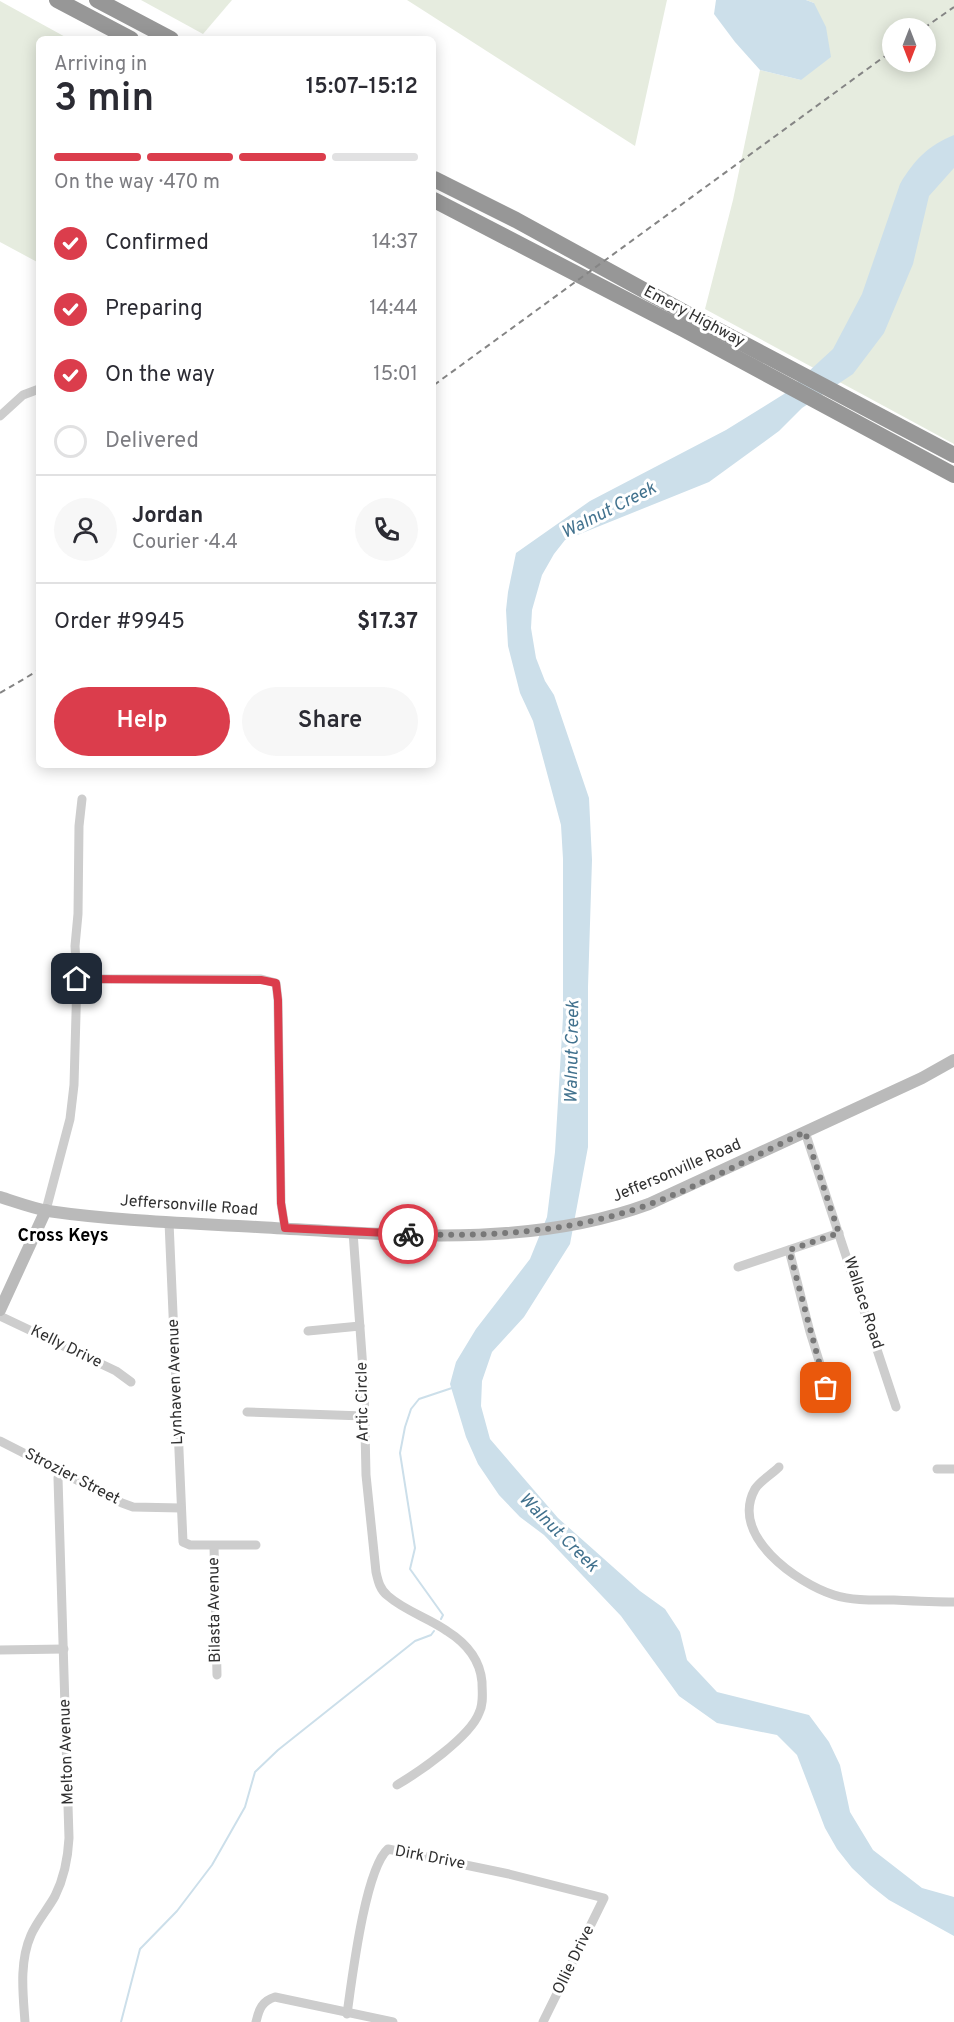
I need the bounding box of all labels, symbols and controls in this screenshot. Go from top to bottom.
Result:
north arrow [882,18,936,72]
map controls [882,18,936,72]
text: Arriving in [54,52,147,78]
text: 15:07–15:12 [306,74,418,101]
text: 3 min [54,76,154,125]
text: On the way · 470 m [54,170,220,196]
icon: check [54,227,87,260]
text: Confirmed [105,230,209,257]
text: 14:37 [372,230,418,256]
street label: Emery Highway [640,282,748,352]
icon: check [54,293,87,326]
text: Preparing [105,296,203,323]
text: 14:44 [369,296,418,322]
icon: check [54,359,87,392]
text: On the way [105,362,215,389]
text: 15:01 [373,362,418,388]
text: Delivered [105,428,199,455]
water label: Walnut Creek [558,477,661,545]
button: person [54,498,117,561]
button: phone [355,498,418,561]
text: Jordan [132,503,203,530]
text: Courier · 4.4 [132,530,238,556]
text: Order #9945 [54,609,185,636]
text: $17.37 [357,609,418,636]
button: Help [54,687,230,756]
button: Share [242,687,418,756]
pin [51,953,102,1004]
icon: home [60,962,93,995]
water label: Walnut Creek [561,999,585,1104]
street label: Jeffersonville Road [609,1135,745,1207]
street label: Jeffersonville Road [119,1191,259,1221]
courier [378,1204,438,1264]
icon: bike [392,1218,425,1251]
district label: Cross Keys [17,1225,109,1248]
street label: Wallace Road [839,1254,887,1352]
street label: Lynhaven Avenue [164,1319,188,1445]
street label: Kelly Drive [27,1321,105,1373]
street label: Artic Circle [352,1362,374,1442]
pin [800,1362,851,1413]
icon: bag [809,1371,842,1404]
street label: Strozier Street [21,1444,123,1510]
water label: Walnut Creek [513,1488,603,1578]
street label: Bilasta Avenue [204,1557,226,1663]
street label: Melton Avenue [55,1699,79,1805]
street label: Dirk Drive [393,1841,467,1875]
street label: Ollie Drive [549,1922,599,1998]

